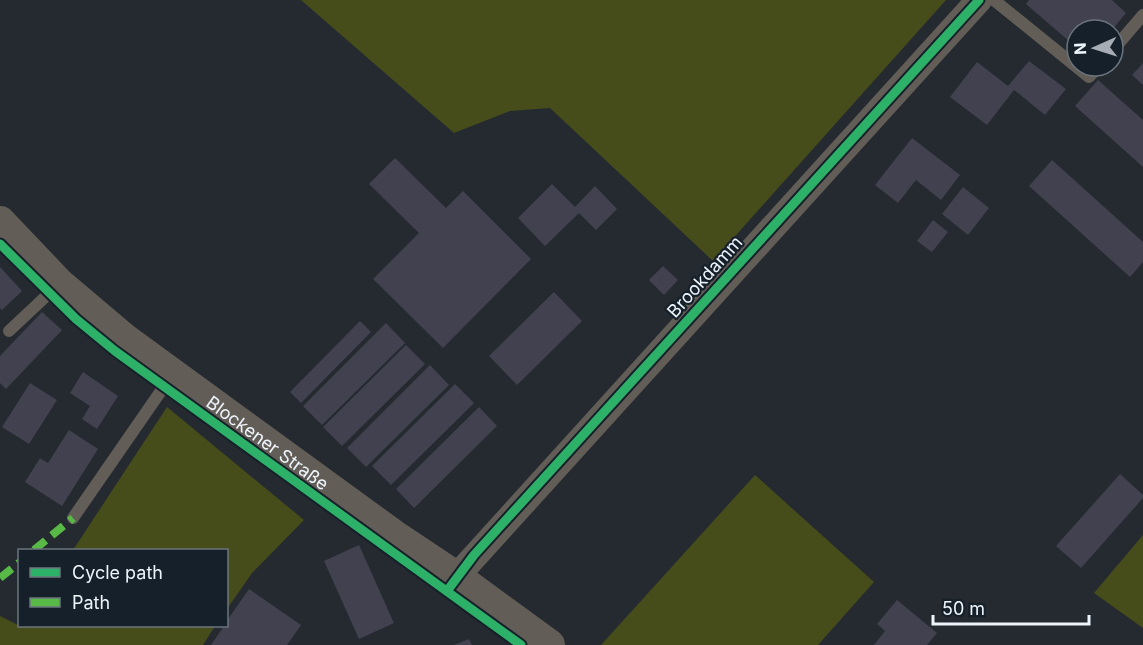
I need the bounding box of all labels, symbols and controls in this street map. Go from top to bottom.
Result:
north arrow [1065,18,1125,78]
text: N [1070,42,1090,55]
street label: Brookdamm [663,232,747,322]
street label: Blockener Straße [202,391,333,495]
legend [18,549,228,627]
text: Cycle path [72,562,163,583]
scale bar [933,588,1089,626]
text: Path [72,592,110,613]
text: 50 m [942,598,985,619]

